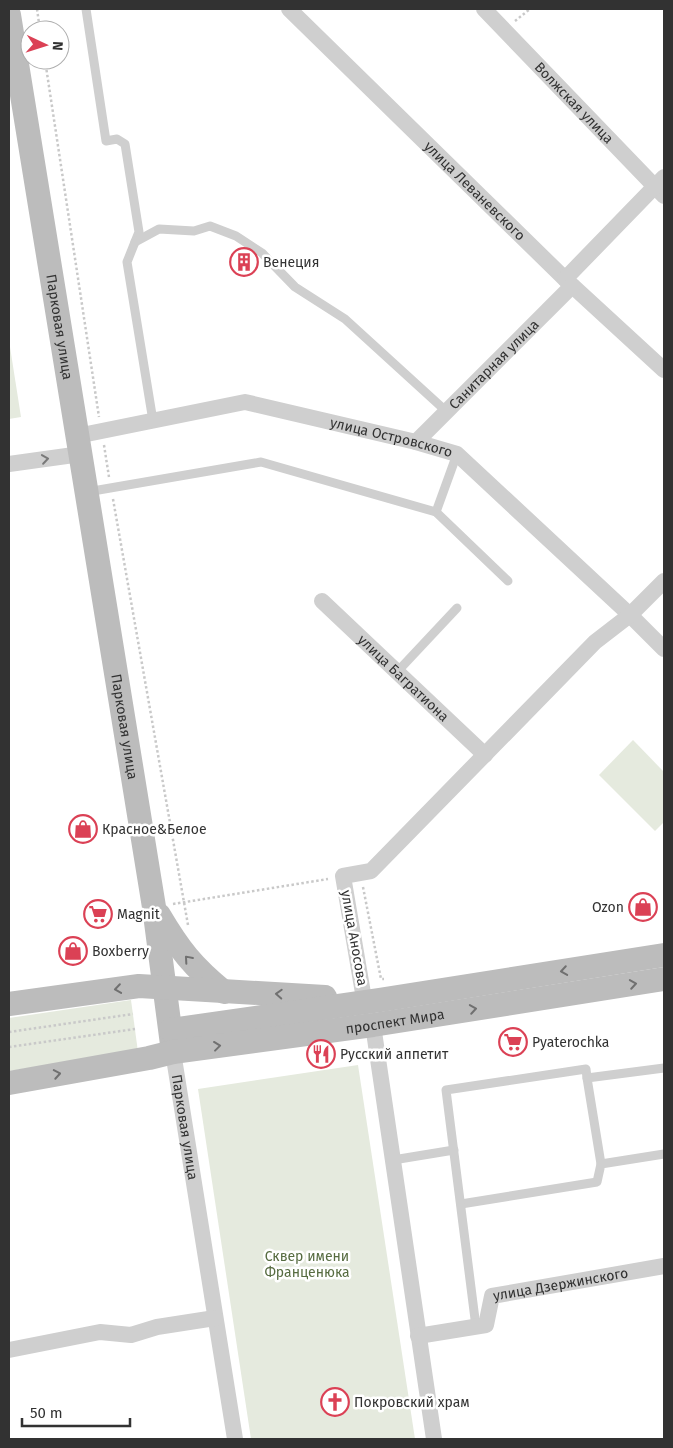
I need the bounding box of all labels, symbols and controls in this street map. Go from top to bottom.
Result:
north arrow [20,20,70,70]
text: N [49,41,66,51]
street label: Волжская улица [531,58,617,147]
street label: улица Леваневского [421,138,529,244]
building icon: Венеция [229,247,259,277]
place label: Венеция [263,254,319,271]
street label: Парковая улица [43,273,77,381]
street label: Санитарная улица [445,316,542,413]
street label: улица Островского [328,414,455,461]
one-way arrow [41,454,49,465]
street label: улица Багратиона [354,631,452,725]
street label: Парковая улица [108,673,142,781]
shop icon: Красное&Белое [68,814,98,844]
place label: Красное&Белое [102,821,207,838]
street label: улица Аносова [337,889,371,987]
shop icon: Ozon [628,892,658,922]
supermarket icon: Magnit [83,899,113,929]
place label: Ozon [592,899,624,916]
place label: Magnit [117,906,161,923]
shop icon: Boxberry [58,936,88,966]
place label: Boxberry [92,943,149,960]
one-way arrow [185,956,194,965]
one-way arrow [560,965,569,975]
one-way arrow [629,979,638,989]
one-way arrow [113,983,121,994]
one-way arrow [274,989,282,1000]
street label: проспект Мира [344,1005,446,1037]
one-way arrow [468,1005,477,1015]
supermarket icon: Pyaterochka [498,1027,528,1057]
place label: Pyaterochka [532,1034,609,1051]
restaurant icon: Русский аппетит [306,1039,336,1069]
one-way arrow [213,1041,221,1052]
place label: Русский аппетит [340,1046,449,1063]
one-way arrow [52,1070,61,1080]
street label: Парковая улица [168,1073,202,1181]
park label: Сквер имени Франценюка [264,1248,350,1281]
street label: улица Дзержинского [492,1264,629,1304]
church icon: Покровский храм [320,1387,350,1417]
place label: Покровский храм [354,1394,470,1411]
scale bar [22,1396,130,1428]
text: 50 m [30,1404,63,1422]

